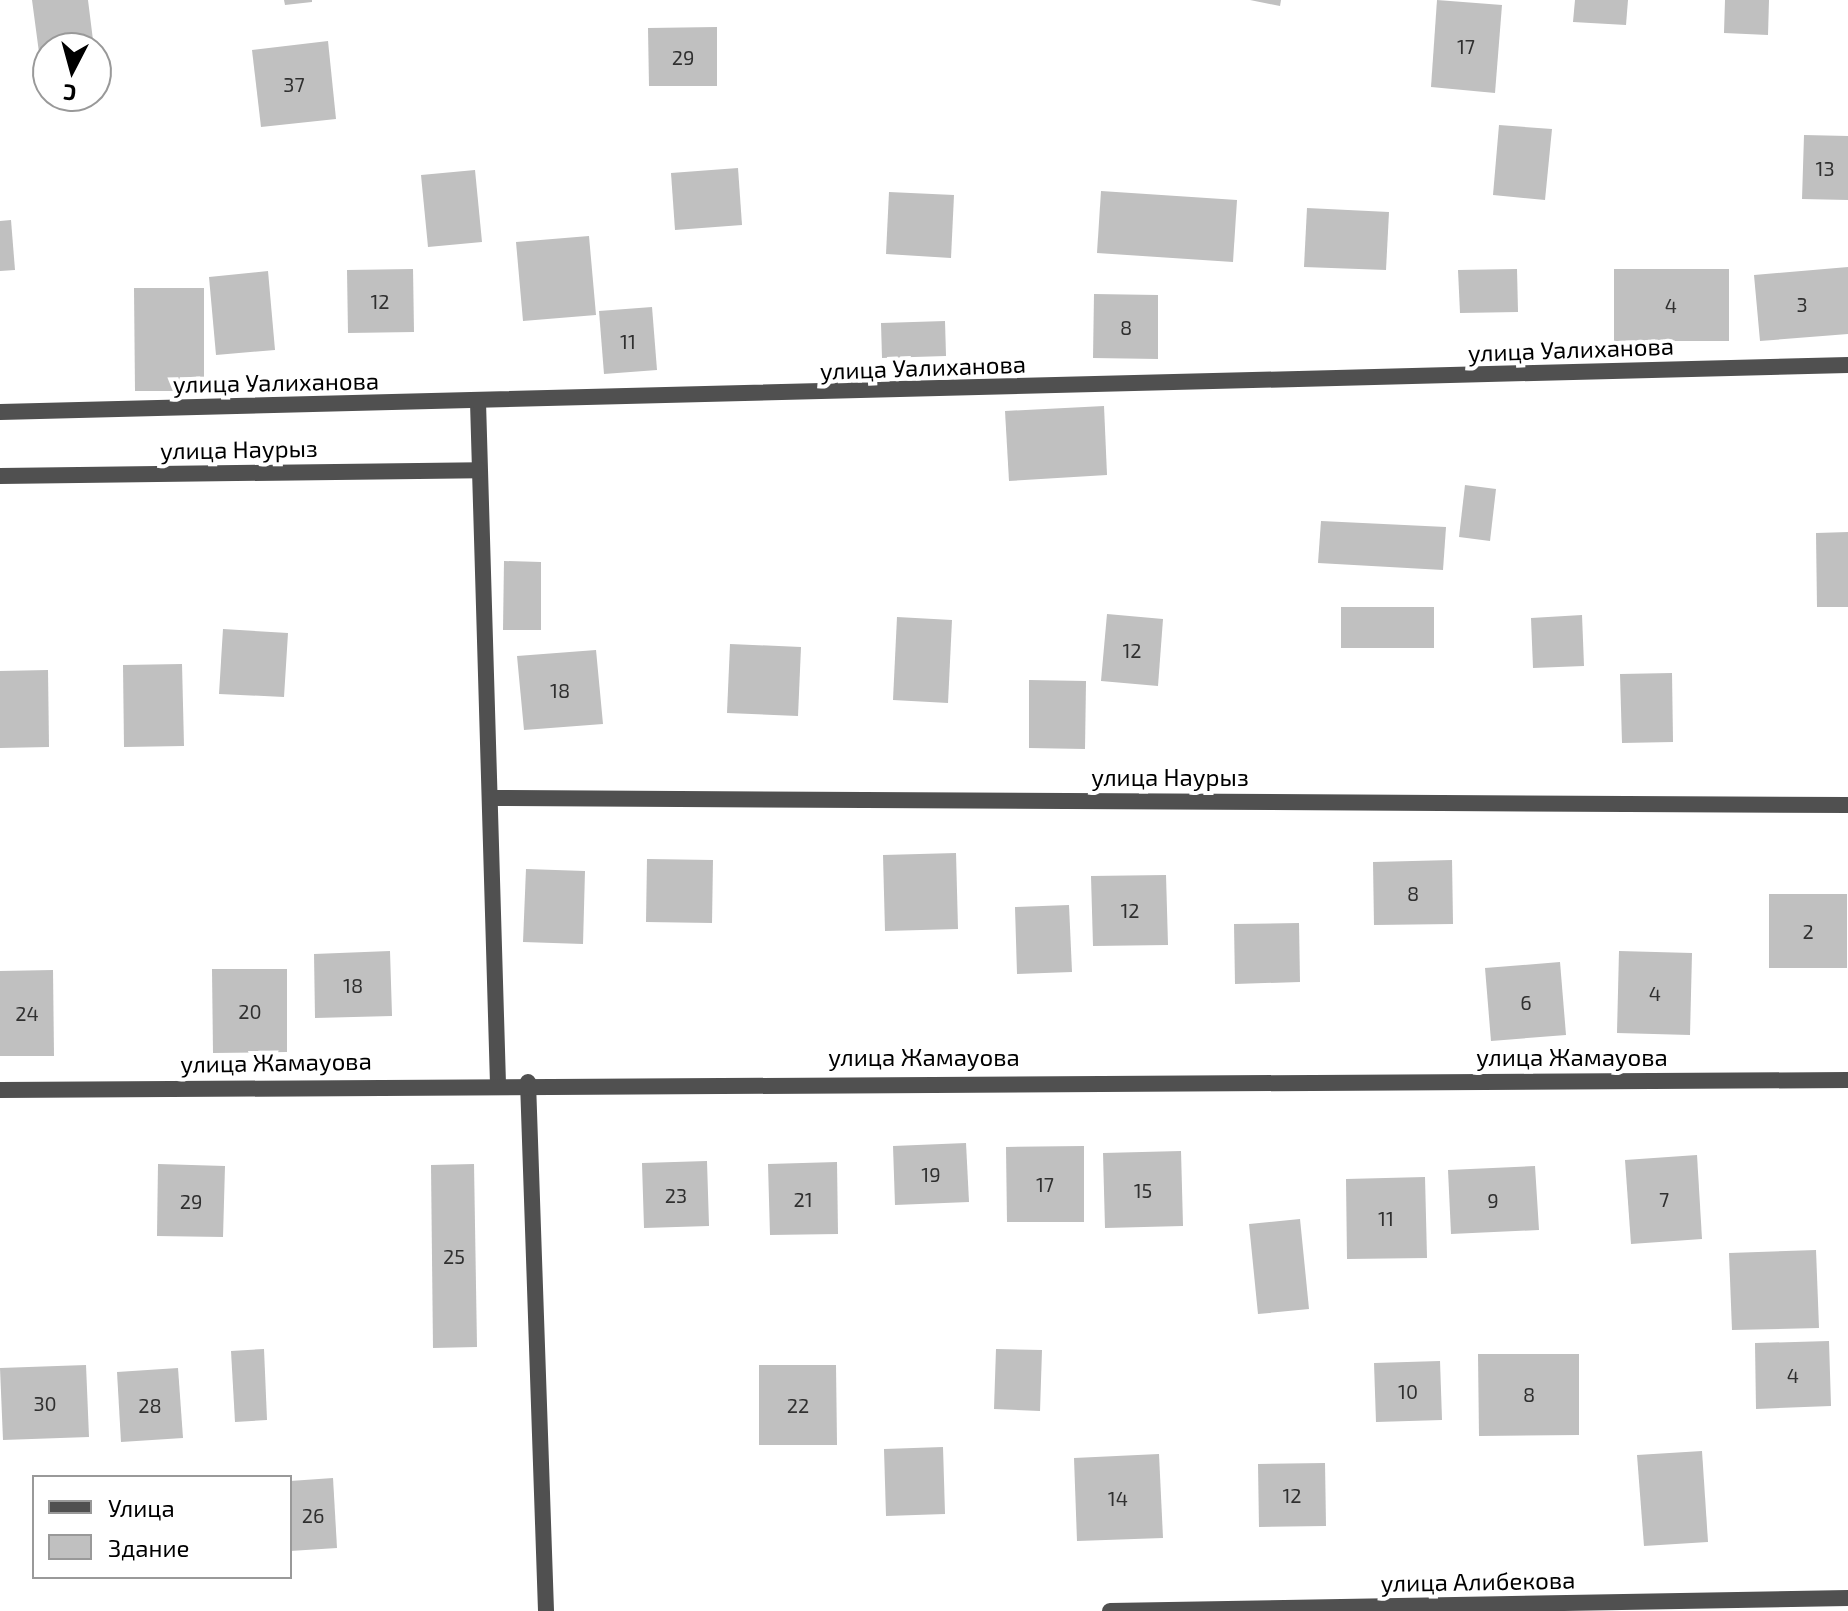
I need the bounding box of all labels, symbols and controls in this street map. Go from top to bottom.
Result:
north arrow [32,32,112,112]
house number: 17 [1457,34,1475,58]
house number: 29 [672,45,694,69]
house number: 37 [283,72,305,96]
text: С [62,80,77,107]
house number: 13 [1815,156,1835,180]
house number: 12 [370,289,390,313]
house number: 3 [1796,292,1808,316]
house number: 4 [1665,293,1677,317]
house number: 8 [1120,315,1132,339]
house number: 11 [620,329,636,353]
street label: улица Уалиханова [1468,331,1674,367]
street label: улица Уалиханова [820,349,1026,385]
street label: улица Уалиханова [173,366,379,398]
street label: улица Наурыз [160,433,318,465]
house number: 12 [1122,638,1142,662]
house number: 18 [550,678,570,702]
street label: улица Наурыз [1091,763,1249,791]
house number: 8 [1407,881,1419,905]
house number: 12 [1120,898,1140,922]
house number: 2 [1802,919,1814,943]
house number: 18 [343,973,363,997]
house number: 4 [1649,981,1661,1005]
house number: 6 [1520,990,1532,1014]
house number: 20 [238,999,262,1023]
house number: 24 [15,1001,39,1025]
street label: улица Жамауова [828,1043,1020,1071]
street label: улица Жамауова [1476,1043,1668,1071]
street label: улица Жамауова [180,1046,372,1078]
house number: 19 [921,1162,941,1186]
house number: 17 [1036,1172,1054,1196]
house number: 15 [1134,1178,1152,1202]
house number: 23 [665,1183,687,1207]
house number: 21 [793,1187,813,1211]
house number: 7 [1659,1187,1669,1211]
house number: 9 [1487,1188,1499,1212]
house number: 29 [180,1189,202,1213]
house number: 11 [1378,1206,1394,1230]
house number: 25 [443,1244,465,1268]
house number: 4 [1787,1363,1799,1387]
house number: 10 [1398,1379,1418,1403]
house number: 8 [1523,1382,1535,1406]
house number: 30 [33,1391,57,1415]
house number: 28 [138,1393,162,1417]
house number: 22 [787,1393,809,1417]
legend [32,1475,292,1579]
house number: 12 [1282,1483,1302,1507]
house number: 14 [1108,1486,1128,1510]
text: Улица [108,1493,175,1522]
house number: 26 [302,1503,324,1527]
text: Здание [108,1533,190,1562]
street label: улица Алибекова [1380,1565,1576,1597]

